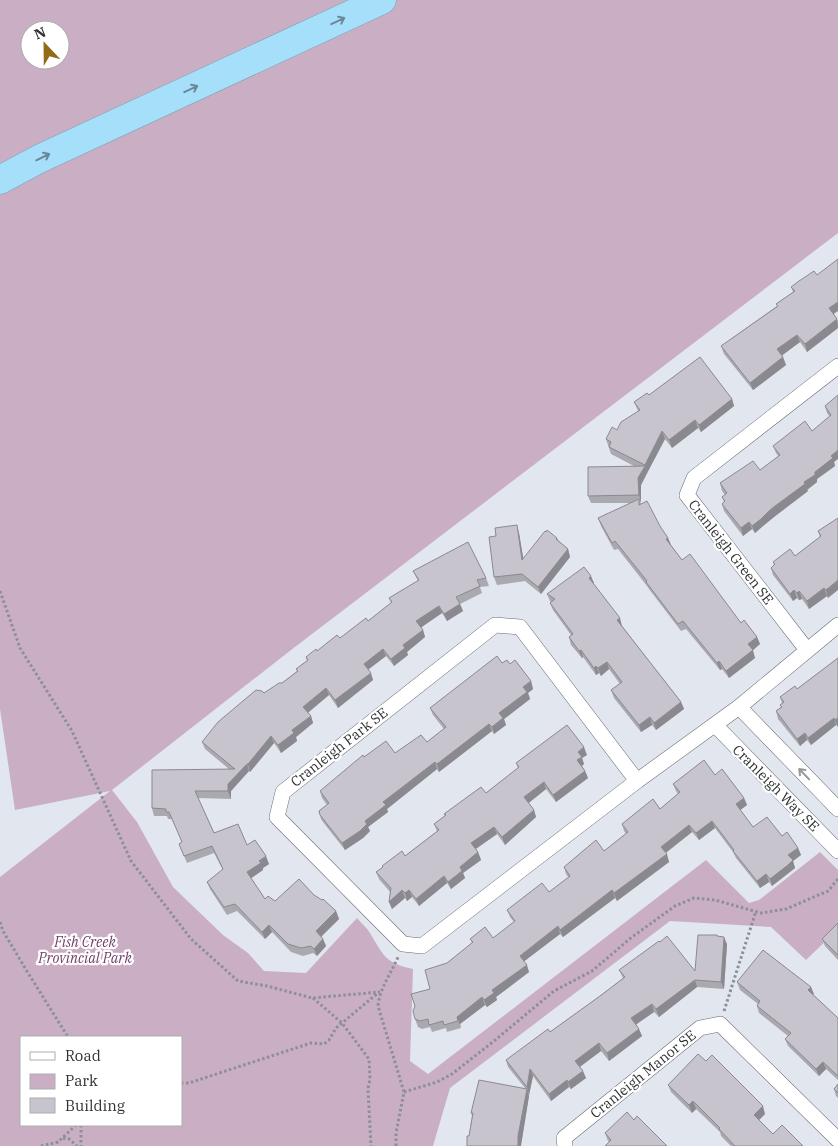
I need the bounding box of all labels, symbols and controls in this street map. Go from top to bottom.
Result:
one-way arrow [330,15,345,25]
north arrow [20,20,70,70]
text: N [32,23,49,43]
one-way arrow [183,84,198,93]
one-way arrow [35,152,50,162]
street label: Cranleigh Green SE [684,496,778,608]
street label: Cranleigh Park SE [287,703,391,791]
street label: Cranleigh Way SE [729,741,823,835]
one-way arrow [798,768,810,780]
park label: Fish Creek Provincial Park [37,933,132,967]
street label: Cranleigh Manor SE [587,1026,699,1122]
legend [20,1036,182,1126]
text: Road [65,1046,101,1065]
text: Park [65,1071,98,1090]
text: Building [65,1096,125,1115]

